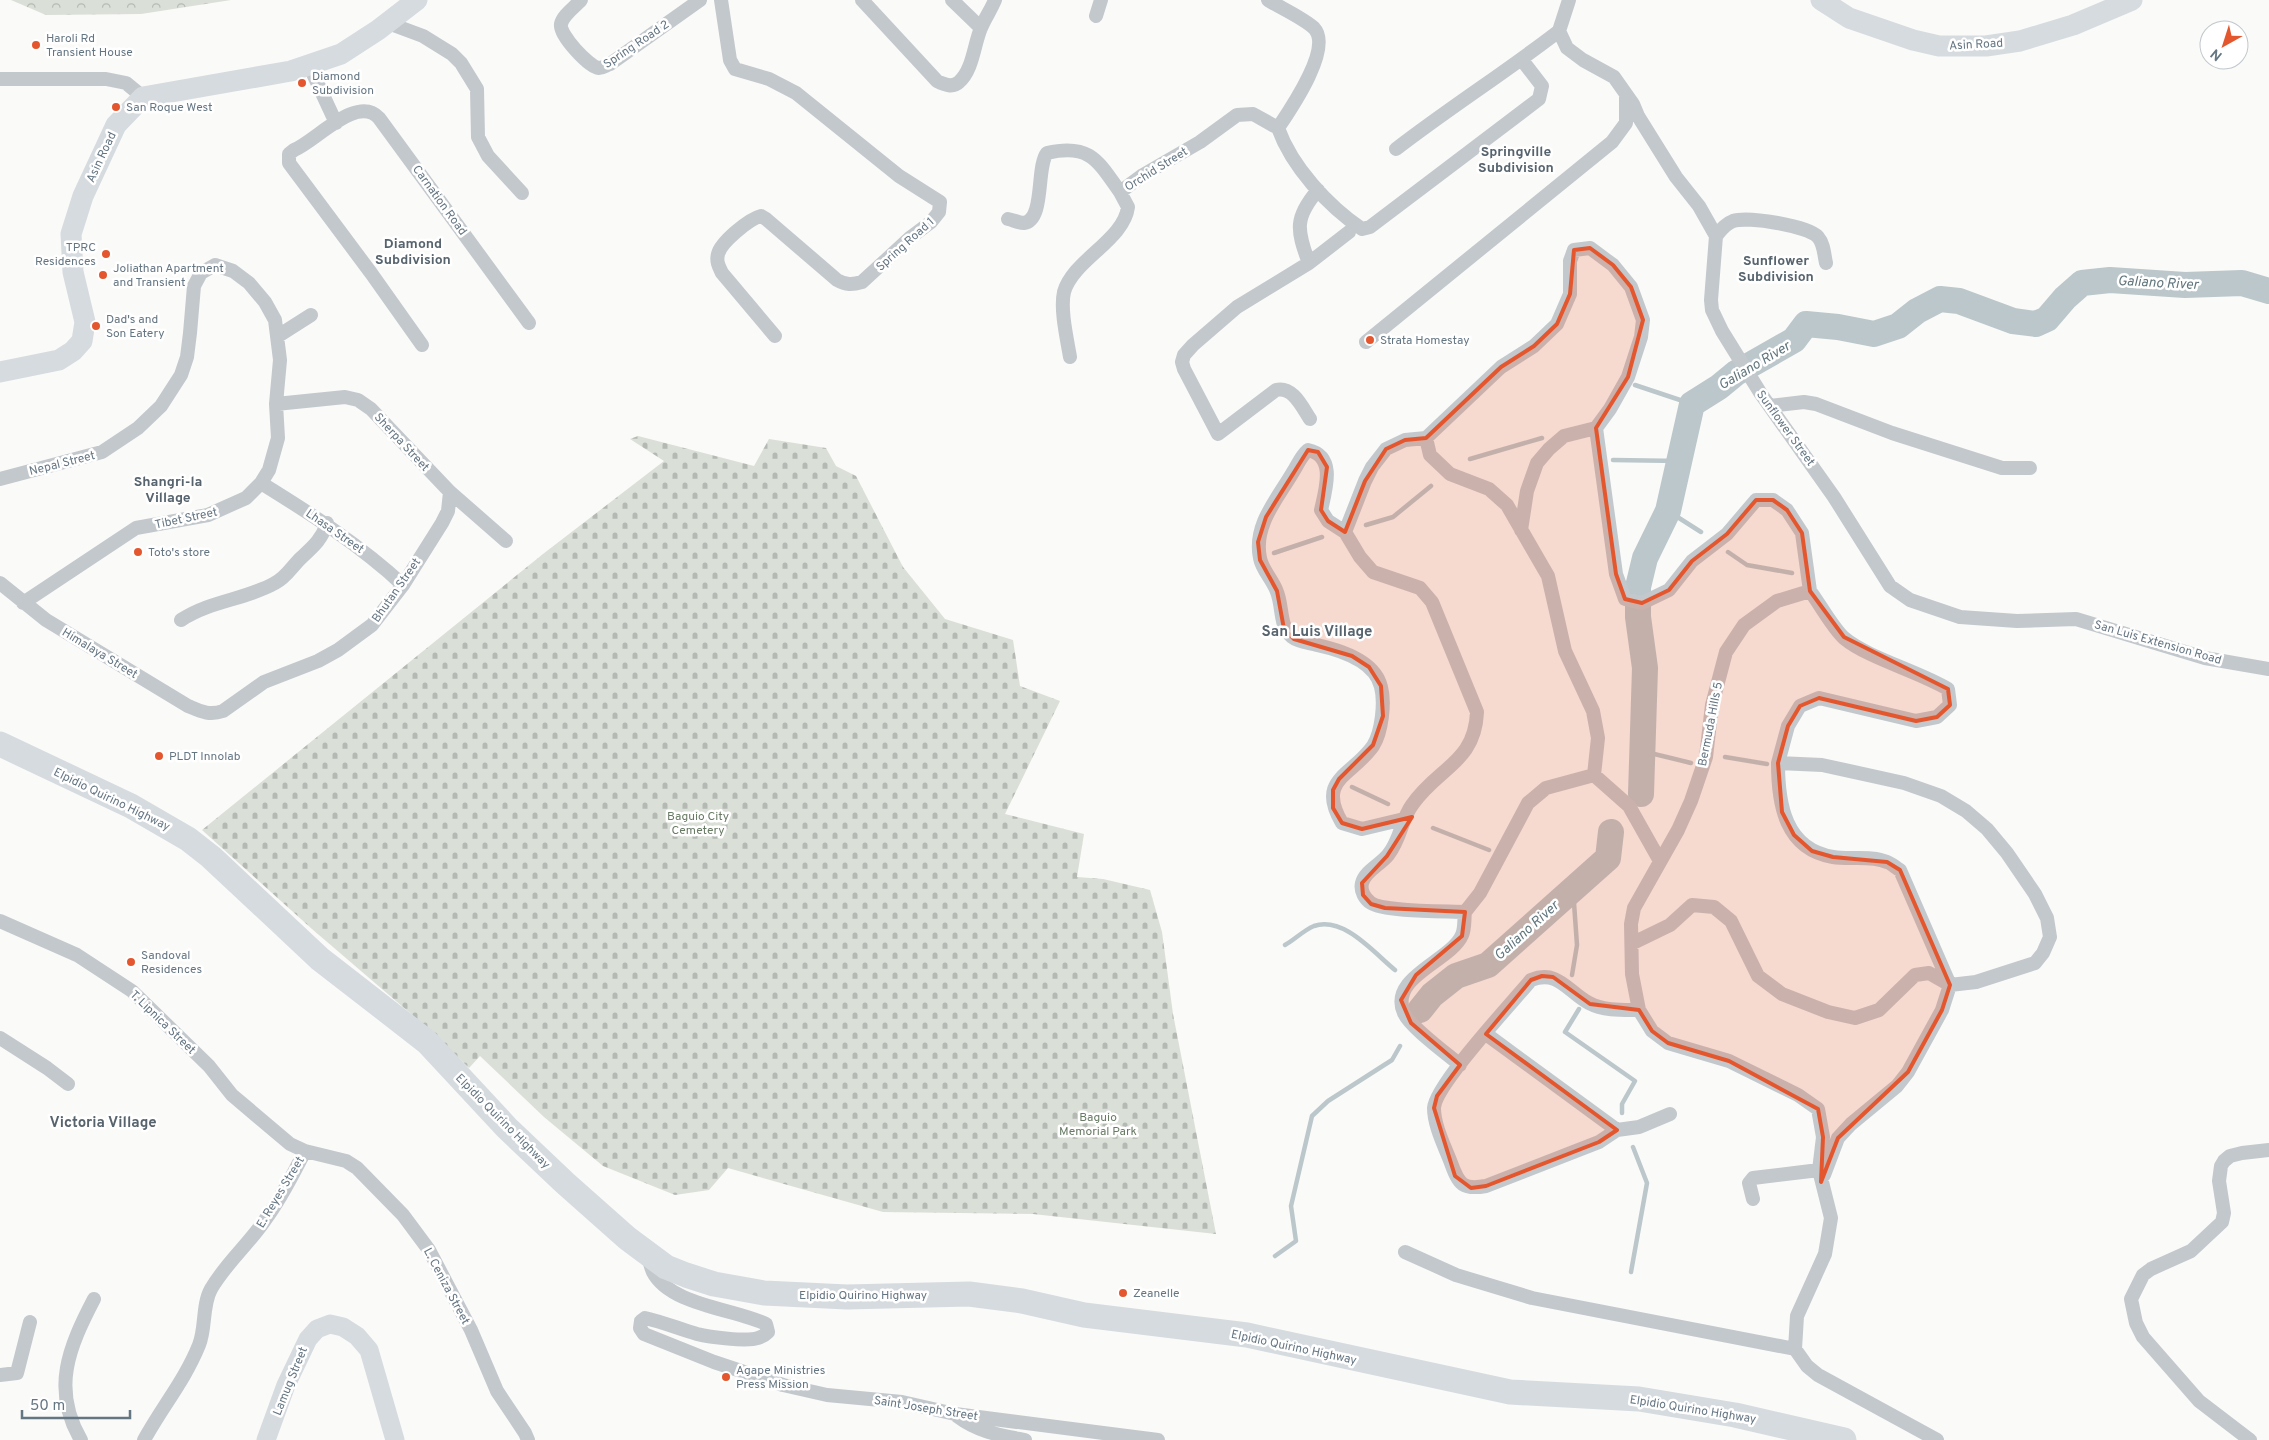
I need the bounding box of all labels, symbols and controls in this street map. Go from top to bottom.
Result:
street label: Spring Road 2 [601,17,673,73]
north arrow [2199,20,2249,70]
place label: Haroli Rd Transient House [46,31,133,61]
street label: Asin Road [1949,36,2003,54]
marker: Haroli Rd Transient House [30,39,42,51]
text: N [2208,44,2226,64]
place label: Diamond Subdivision [312,69,374,99]
marker: Diamond Subdivision [296,77,308,89]
place label: San Roque West [126,100,213,116]
marker: San Roque West [110,101,122,113]
street label: Asin Road [83,130,121,185]
street label: Orchid Street [1122,144,1191,196]
district label: Springville Subdivision [1478,144,1554,177]
street label: Carnation Road [408,162,470,239]
street label: Spring Road 1 [873,214,938,275]
district label: Diamond Subdivision [375,236,451,269]
place label: TPRC Residences [35,240,96,270]
marker: TPRC Residences [100,248,112,260]
district label: Sunflower Subdivision [1738,253,1814,286]
place label: Joliathan Apartment and Transient [113,261,224,291]
marker: Joliathan Apartment and Transient [97,269,109,281]
water label: Galiano River [2117,273,2200,294]
place label: Dad's and Son Eatery [106,312,165,342]
marker: Dad's and Son Eatery [90,320,102,332]
place label: Strata Homestay [1380,333,1470,349]
marker: Strata Homestay [1364,334,1376,346]
water label: Galiano River [1716,337,1795,394]
street label: Sunflower Street [1752,387,1818,470]
street label: Sherpa Street [370,410,433,475]
street label: Nepal Street [28,448,97,480]
district label: Shangri-la Village [134,474,202,507]
street label: Tibet Street [153,505,219,533]
street label: Lhasa Street [302,506,367,558]
place label: Toto's store [148,545,210,561]
marker: Toto's store [132,546,144,558]
street label: Bhutan Street [369,555,425,626]
street label: San Luis Extension Road [2092,617,2223,669]
district label: San Luis Village [1262,623,1372,642]
street label: Himalaya Street [59,625,140,683]
street label: Bermuda Hills 5 [1695,681,1727,768]
place label: PLDT Innolab [169,749,241,765]
marker: PLDT Innolab [153,750,165,762]
street label: Elpidio Quirino Highway [50,765,173,835]
park label: Baguio City Cemetery [667,809,729,839]
water label: Galiano River [1491,897,1564,964]
place label: Sandoval Residences [141,948,202,978]
marker: Sandoval Residences [125,956,137,968]
street label: T. Lipnica Street [126,987,199,1058]
street label: Elpidio Quirino Highway [451,1071,553,1173]
park label: Baguio Memorial Park [1059,1110,1137,1140]
district label: Victoria Village [49,1114,157,1133]
street label: E. Reyes Street [253,1154,309,1231]
street label: L. Ceniza Street [419,1245,473,1328]
place label: Zeanelle [1133,1286,1180,1302]
marker: Zeanelle [1117,1287,1129,1299]
street label: Elpidio Quirino Highway [799,1288,927,1304]
street label: Elpidio Quirino Highway [1229,1327,1358,1369]
street label: Lamug Street [270,1345,312,1418]
place label: Agape Ministries Press Mission [736,1363,825,1393]
marker: Agape Ministries Press Mission [720,1371,732,1383]
scale bar [22,1388,130,1420]
street label: Elpidio Quirino Highway [1628,1392,1757,1428]
street label: Saint Joseph Street [873,1393,979,1425]
text: 50 m [30,1397,65,1416]

